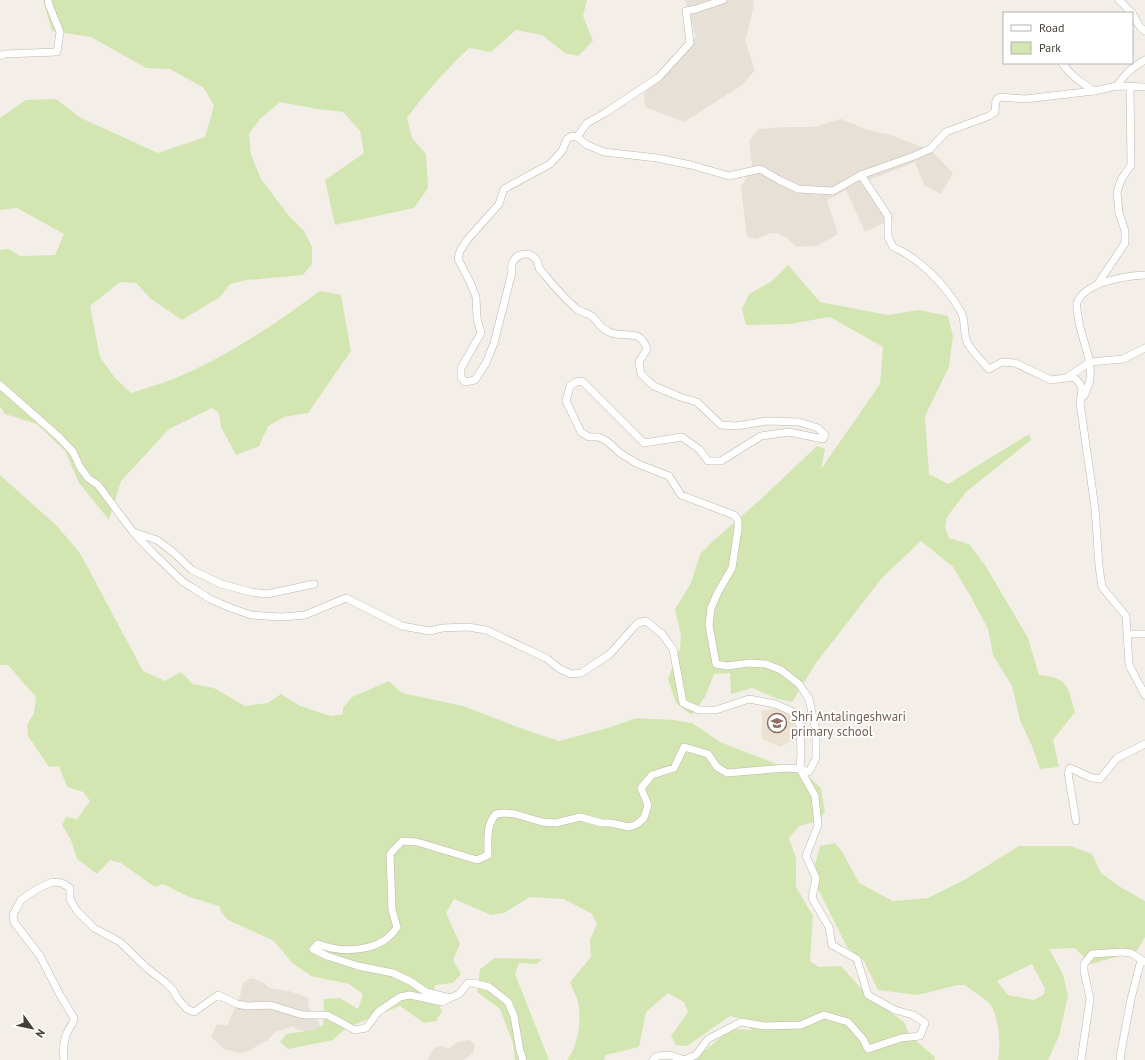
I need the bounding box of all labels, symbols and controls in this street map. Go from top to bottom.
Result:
legend [1003,12,1133,64]
text: Road [1039,20,1064,35]
text: Park [1039,40,1061,55]
place label: Shri Antalingeshwari primary school [791,708,906,740]
school or university icon: Shri Antalingeshwari primary school [766,712,788,734]
north arrow [12,1008,52,1048]
text: N [33,1027,48,1040]

